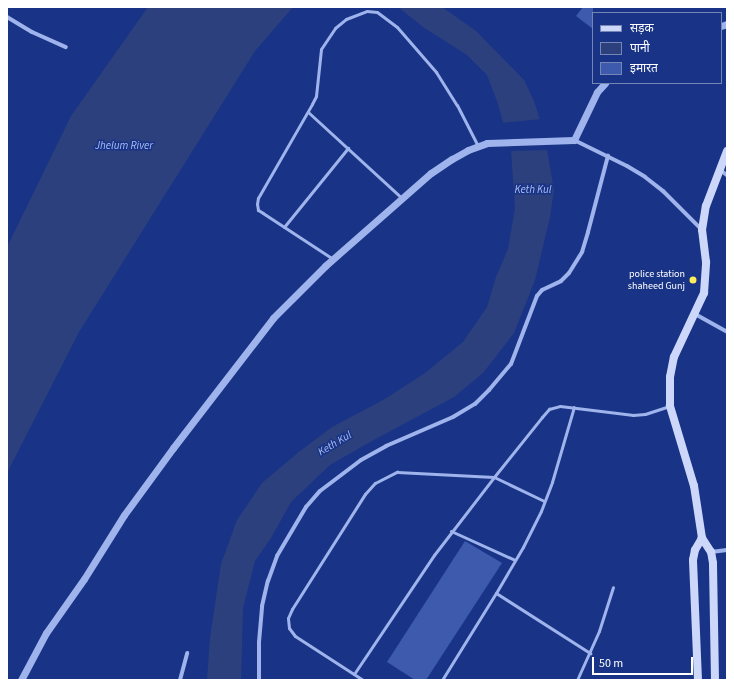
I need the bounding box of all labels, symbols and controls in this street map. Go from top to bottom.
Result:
legend [592,12,722,84]
text: सड़क [630,20,654,37]
text: पानी [630,40,650,57]
text: इमारत [630,60,658,77]
water label: Jhelum River [95,139,153,153]
water label: Keth Kul [514,183,552,197]
place label: police station shaheed Gunj [628,268,685,292]
marker: police station shaheed Gunj [688,275,698,285]
water label: Keth Kul [316,429,354,459]
scale bar [594,649,695,675]
text: 50 m [599,655,623,672]

